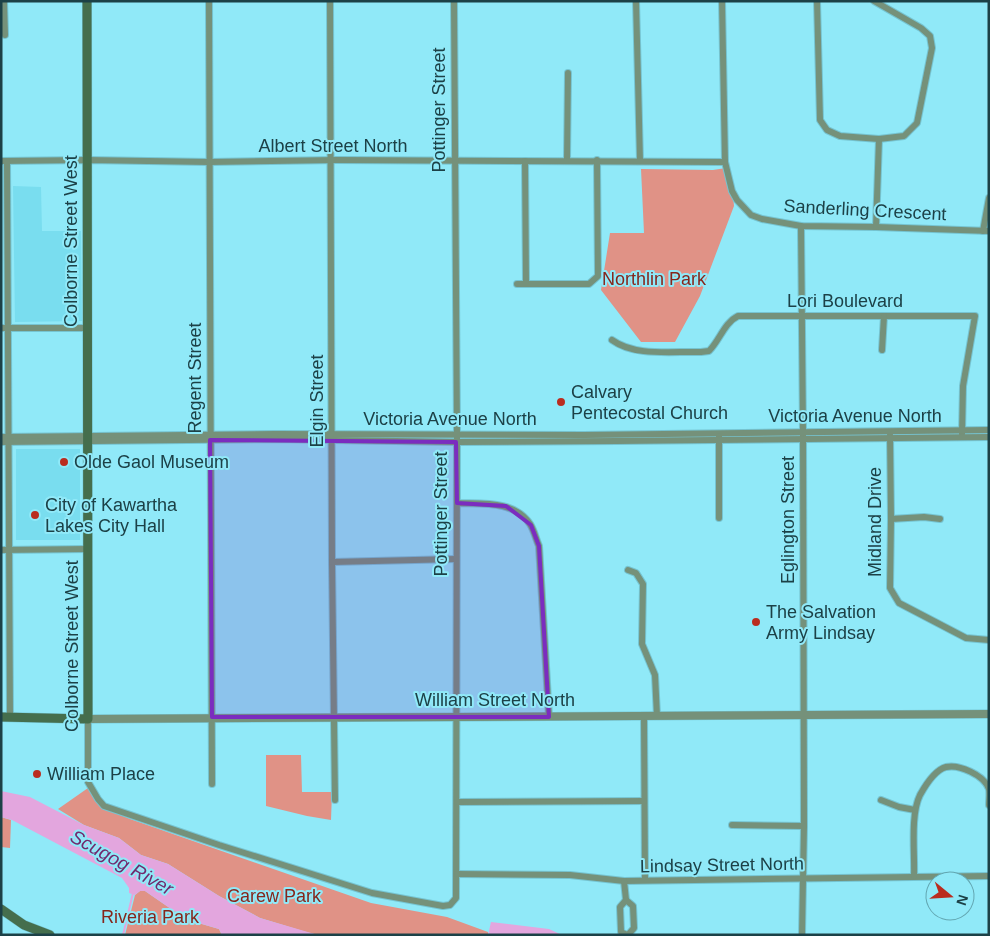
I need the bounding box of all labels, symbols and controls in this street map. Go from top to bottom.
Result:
street label: Pottinger Street [429,47,449,173]
street label: Albert Street North [258,136,408,156]
street label: Colborne Street West [61,155,81,327]
street label: Sanderling Crescent [783,196,947,224]
park label: Northlin Park [602,269,707,289]
street label: Lori Boulevard [787,291,903,311]
street label: Regent Street [185,322,205,434]
street label: Elgin Street [307,354,327,448]
place label: Calvary Pentecostal Church [571,382,728,423]
marker: Calvary Pentecostal Church [555,396,567,408]
street label: Victoria Avenue North [768,406,942,426]
street label: Victoria Avenue North [363,409,537,429]
street label: Pottinger Street [431,451,451,577]
place label: Olde Gaol Museum [74,452,229,472]
marker: Olde Gaol Museum [58,456,70,468]
street label: Eglington Street [778,456,798,584]
street label: Midland Drive [865,467,885,577]
place label: City of Kawartha Lakes City Hall [45,495,178,536]
marker: City of Kawartha Lakes City Hall [29,509,41,521]
street label: Colborne Street West [62,560,82,732]
place label: The Salvation Army Lindsay [766,602,876,643]
marker: The Salvation Army Lindsay [750,616,762,628]
street label: William Street North [415,690,575,710]
place label: William Place [47,764,155,784]
marker: William Place [31,768,43,780]
water label: Scugog River [67,826,177,900]
street label: Lindsay Street North [640,854,804,876]
north arrow [925,871,975,921]
park label: Carew Park [227,886,322,906]
text: N [953,893,972,907]
park label: Riveria Park [101,907,200,927]

